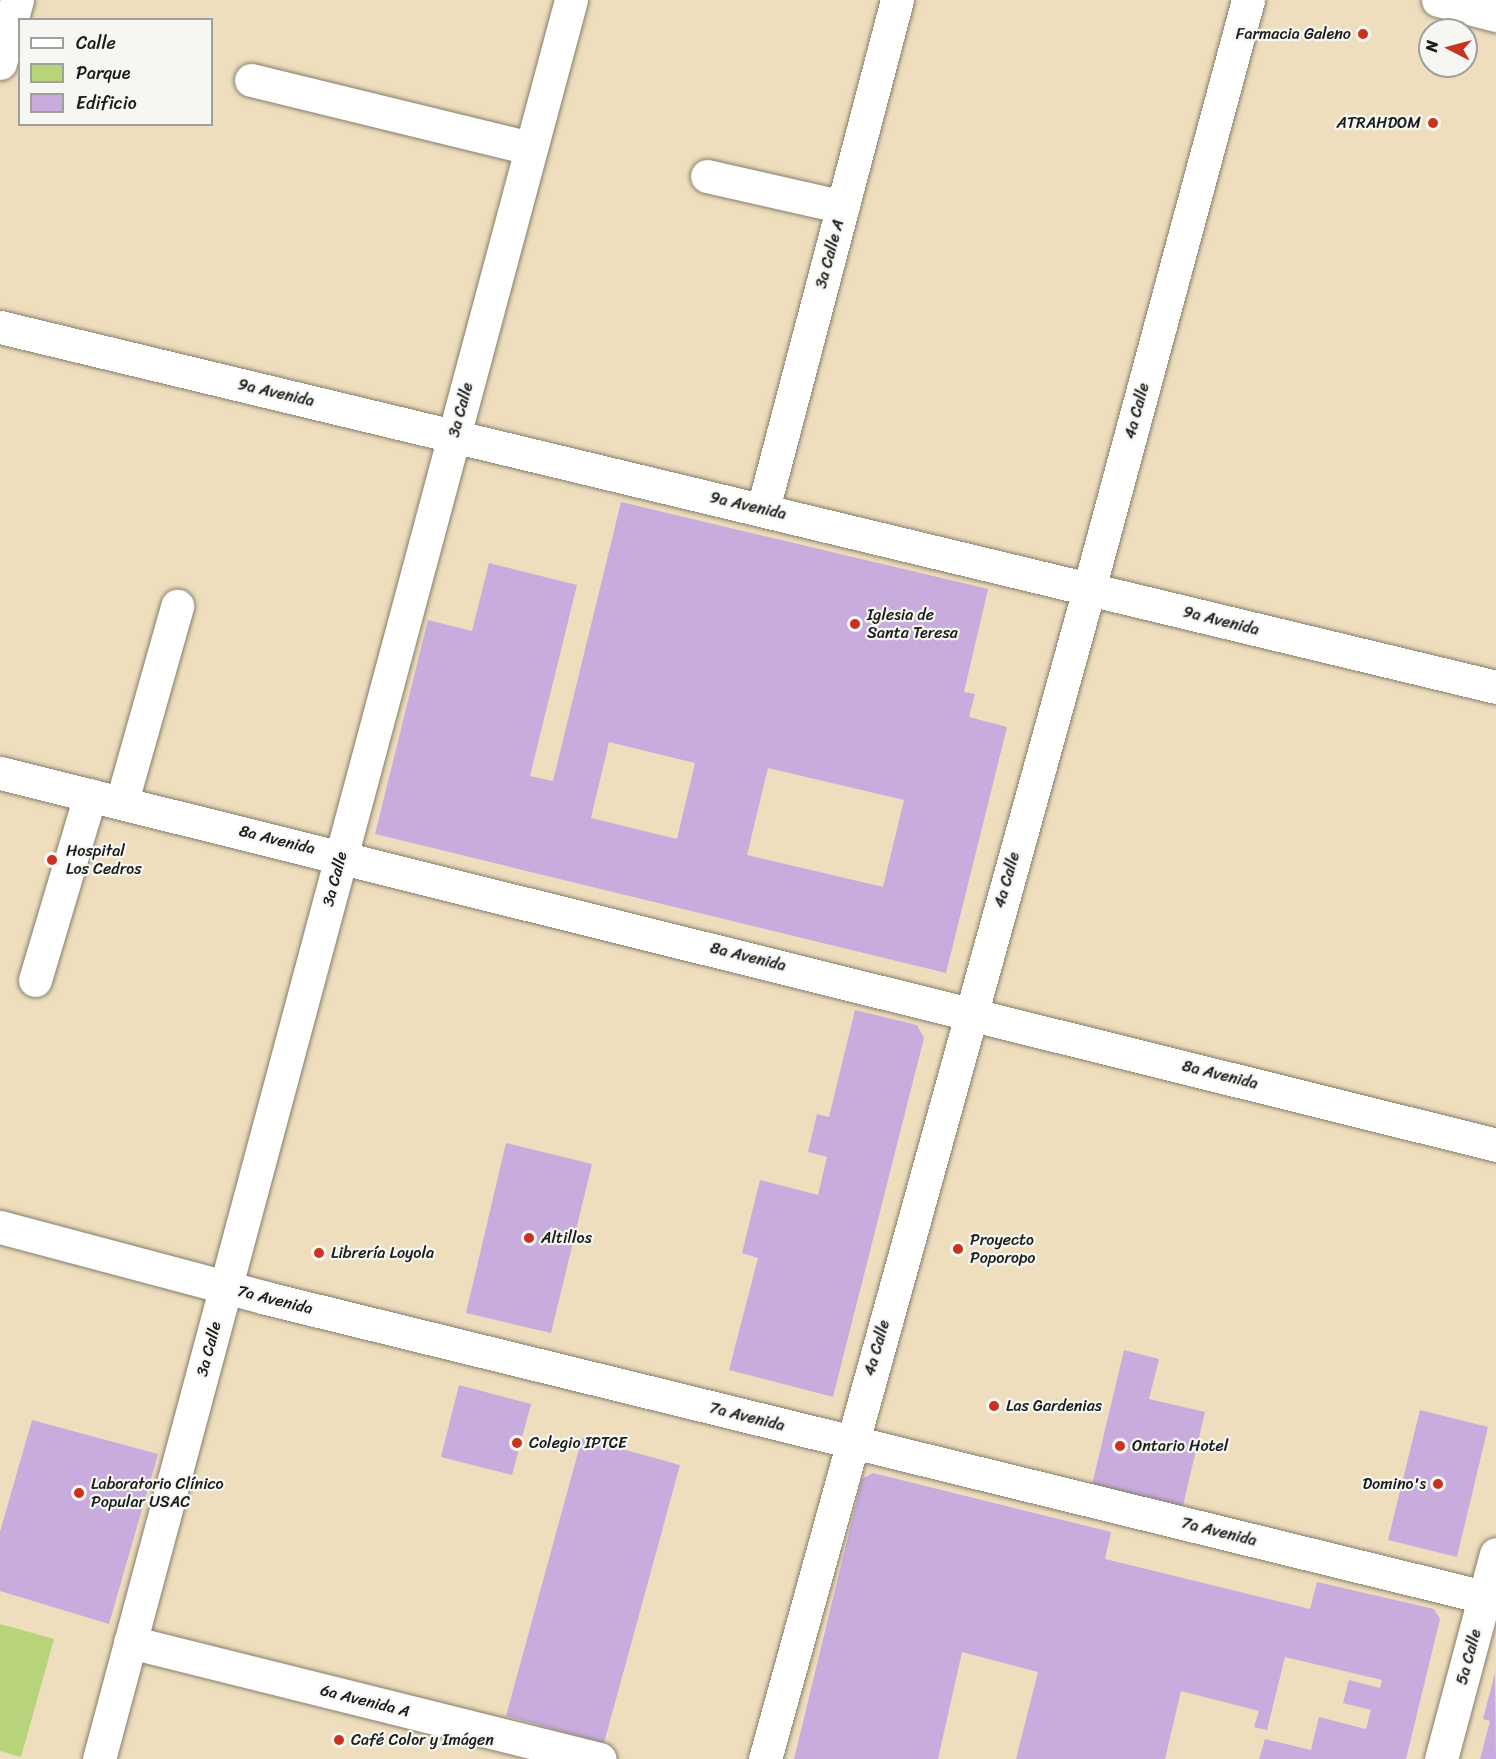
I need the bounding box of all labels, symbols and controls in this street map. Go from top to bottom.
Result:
legend [18,18,213,126]
north arrow [1418,18,1478,78]
place label: Farmacia Galeno [1235,24,1351,44]
text: Calle [76,27,116,59]
marker: Farmacia Galeno [1356,27,1370,41]
text: N [1417,39,1447,53]
text: Parque [76,57,130,89]
text: Edificio [76,87,137,119]
place label: ATRAHDOM [1337,113,1421,133]
marker: ATRAHDOM [1426,116,1440,130]
street label: 3a Calle A [812,217,848,291]
street label: 9a Avenida [236,375,316,411]
street label: 3a Calle [444,380,478,440]
street label: 4a Calle [1120,381,1154,441]
street label: 9a Avenida [708,488,788,524]
street label: 9a Avenida [1181,602,1261,640]
place label: Iglesia de Santa Teresa [867,605,959,643]
marker: Iglesia de Santa Teresa [848,617,862,631]
street label: 8a Avenida [237,821,317,859]
place label: Hospital Los Cedros [66,841,141,879]
street label: 3a Calle [318,849,352,909]
street label: 4a Calle [990,850,1024,910]
marker: Hospital Los Cedros [43,851,61,869]
street label: 8a Avenida [708,938,788,976]
street label: 8a Avenida [1180,1056,1260,1094]
place label: Altillos [541,1228,592,1248]
place label: Proyecto Poporopo [970,1230,1035,1268]
marker: Altillos [522,1231,536,1245]
marker: Proyecto Poporopo [951,1242,965,1256]
place label: Librería Loyola [331,1243,434,1263]
marker: Librería Loyola [312,1246,326,1260]
street label: 7a Avenida [235,1281,315,1319]
street label: 4a Calle [860,1318,894,1378]
street label: 3a Calle [192,1319,226,1379]
place label: Las Gardenias [1006,1396,1103,1416]
street label: 7a Avenida [707,1398,787,1436]
marker: Las Gardenias [987,1399,1001,1413]
place label: Colegio IPTCE [529,1433,627,1453]
marker: Colegio IPTCE [510,1436,524,1450]
place label: Ontario Hotel [1132,1436,1228,1456]
marker: Ontario Hotel [1113,1439,1127,1453]
place label: Laboratorio Clínico Popular USAC [91,1474,224,1512]
place label: Domino's [1362,1474,1426,1494]
marker: Domino's [1431,1477,1445,1491]
marker: Laboratorio Clínico Popular USAC [72,1486,86,1500]
street label: 7a Avenida [1179,1513,1259,1551]
street label: 5a Calle [1452,1627,1486,1687]
street label: 6a Avenida A [318,1681,412,1721]
place label: Café Color y Imágen [351,1730,494,1750]
marker: Café Color y Imágen [332,1733,346,1747]

